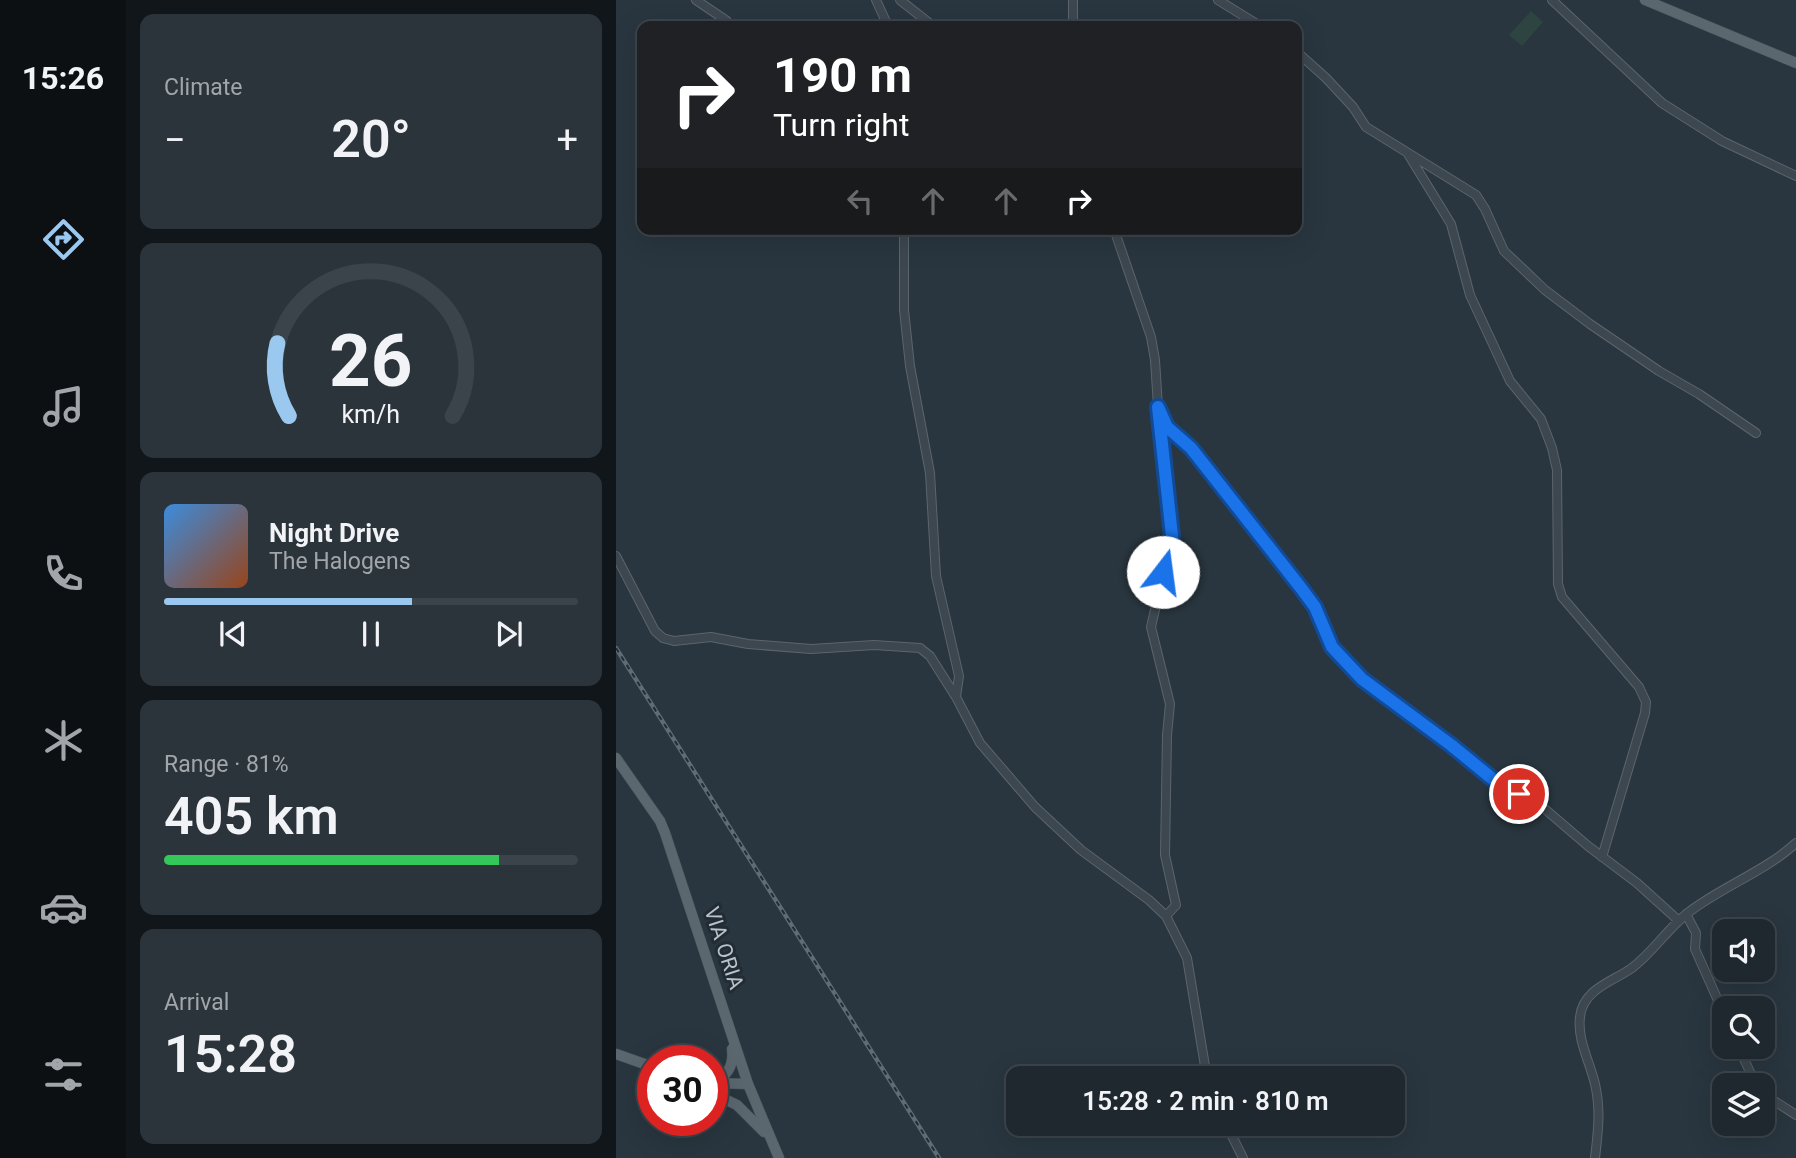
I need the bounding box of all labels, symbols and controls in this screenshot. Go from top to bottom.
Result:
text: 190 m [773,47,912,104]
icon: right [658,49,749,140]
text: 15:26 [22,59,104,97]
text: Climate [164,74,243,101]
text: Turn right [773,106,909,144]
text: 20° [331,109,411,170]
text: − [164,118,186,162]
text: + [556,118,578,162]
icon: left [841,182,879,220]
icon: ahead [914,182,952,220]
icon: ahead [987,182,1025,220]
icon: right [1060,182,1098,220]
icon: directions [39,215,88,264]
text: 26 [329,319,413,405]
icon: music [39,382,88,431]
text: km/h [342,400,400,429]
text: Night Drive [269,518,399,548]
position arrow [1126,535,1200,609]
text: The Halogens [269,548,411,575]
icon: phone [39,549,88,598]
icon: previous [214,615,252,653]
icon: pause [352,615,390,653]
icon: next [490,615,528,653]
icon: climate [39,716,88,765]
text: Range · 81% [164,751,289,778]
pin [1489,764,1549,824]
icon: arrive [1500,775,1538,813]
text: 405 km [164,786,339,847]
icon: car [39,883,88,932]
street label: VIA ORIA [699,904,749,992]
map controls [1712,919,1775,1136]
button: sound [1712,919,1775,982]
text: Arrival [164,989,229,1016]
button: search [1712,996,1775,1059]
text: 15:28 [164,1024,297,1085]
speed limit sign: 30 [637,1045,728,1136]
icon: filters [39,1050,88,1099]
button: layers [1712,1073,1775,1136]
text: 15:28 · 2 min · 810 m [1082,1086,1329,1116]

